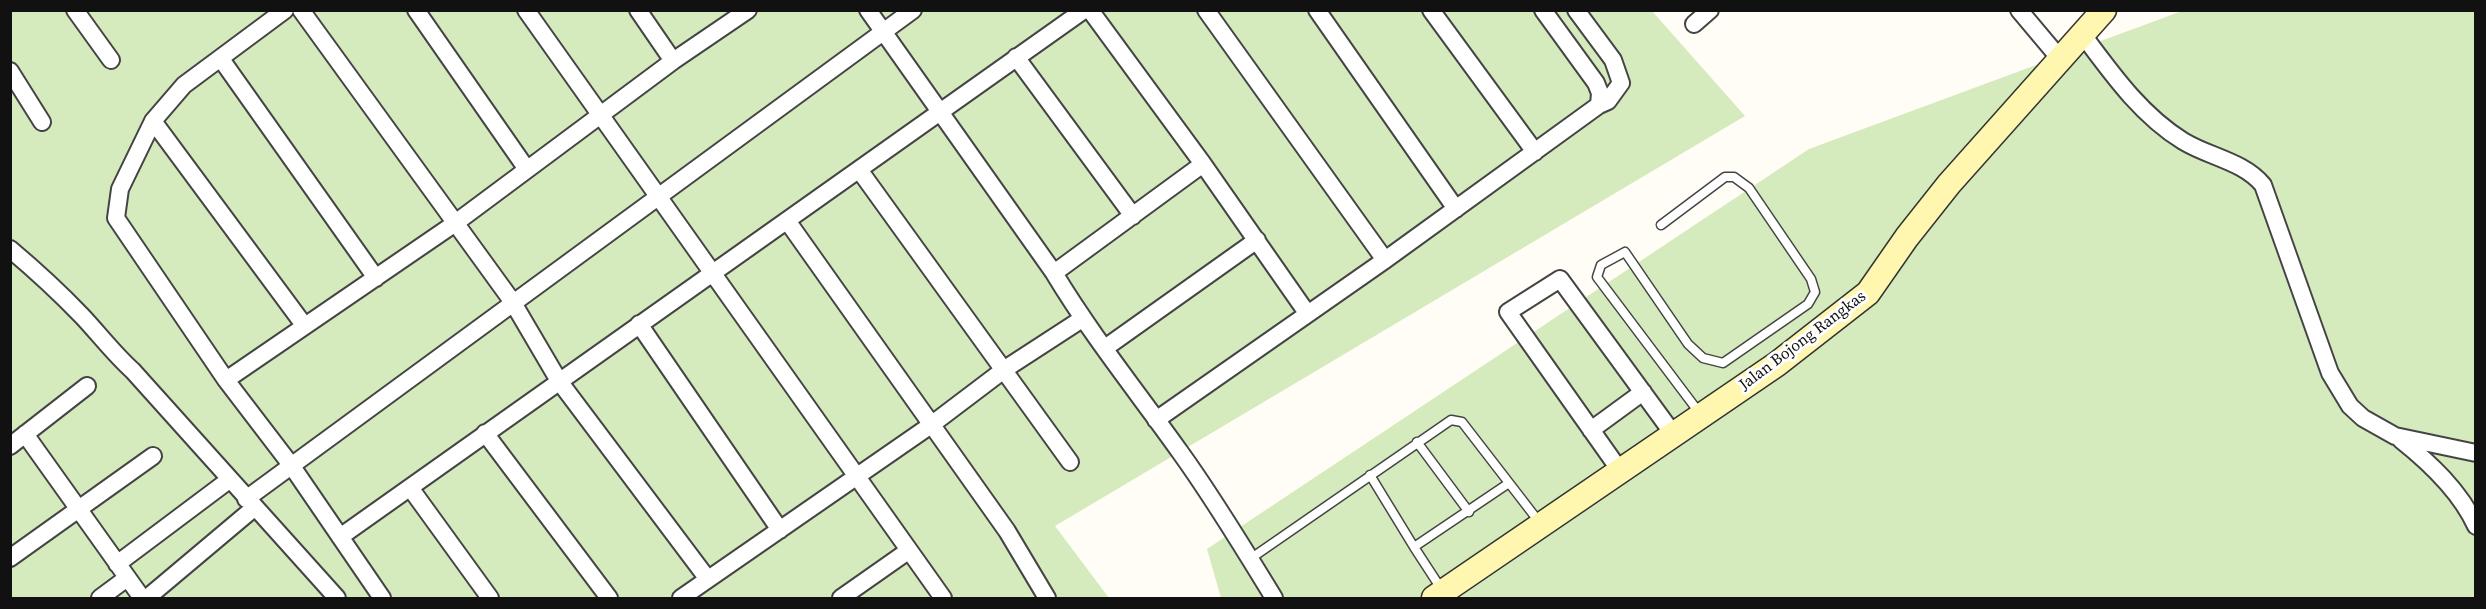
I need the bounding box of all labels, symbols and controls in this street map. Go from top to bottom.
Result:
street label: Jalan Bojong Rangkas [1736,287,1870,395]

